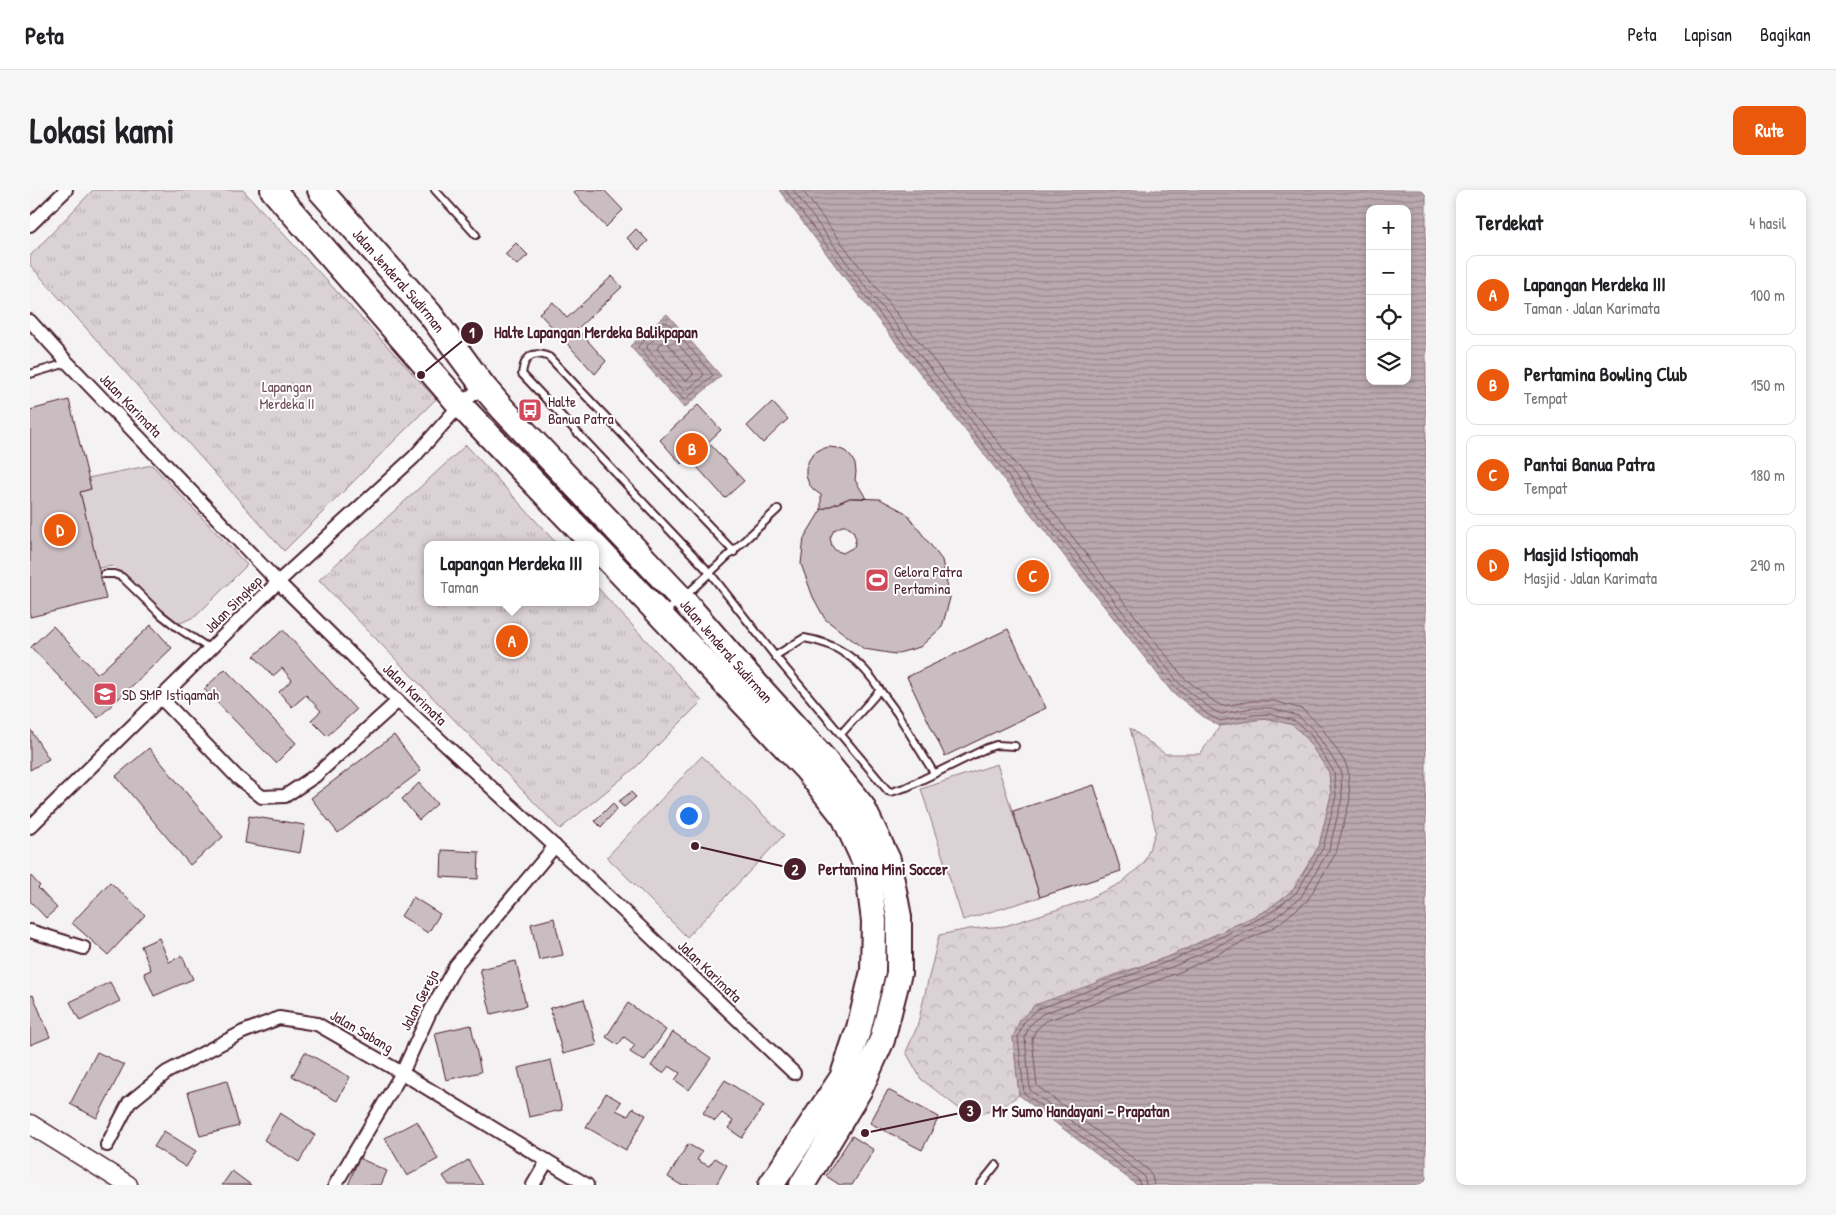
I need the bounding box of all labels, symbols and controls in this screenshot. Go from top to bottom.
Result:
text: Peta [25,19,64,51]
text: Peta [1627,22,1656,47]
text: Lapisan [1684,22,1732,47]
text: Bagikan [1760,22,1811,47]
button: Rute [1733,106,1806,155]
text: Lokasi kami [30,107,175,154]
map controls [1366,205,1411,385]
button: + [1366,205,1411,250]
text: Terdekat [1476,208,1543,237]
text: 4 hasil [1749,212,1786,234]
street label: Jalan Jenderal Sudirman [348,224,450,337]
button: − [1366,250,1411,295]
text: Lapangan Merdeka III [1524,271,1666,297]
text: A [1489,284,1497,306]
text: 100 m [1750,284,1785,306]
button: locate [1366,295,1411,340]
text: Taman · Jalan Karimata [1524,297,1660,319]
callout: Halte Lapangan Merdeka Balikpapan [459,317,708,348]
text: Halte Lapangan Merdeka Balikpapan [494,321,698,344]
text: 1 [469,322,475,343]
button: layers [1366,340,1411,385]
text: Pertamina Bowling Club [1524,361,1687,387]
street label: Jalan Karimata [95,368,167,442]
text: B [1489,374,1497,396]
text: 150 m [1751,374,1785,396]
park label: Lapangan Merdeka II [259,376,315,414]
text: Tempat [1524,387,1567,409]
place label: Halte Banua Patra [548,391,614,429]
bus stop icon: Halte Banua Patra [517,397,543,423]
pin: B [676,430,708,468]
text: Pantai Banua Patra [1524,451,1655,477]
text: C [1489,464,1497,486]
text: 180 m [1751,464,1785,486]
text: Tempat [1524,477,1567,499]
pin: D [44,511,76,549]
popup [424,541,599,606]
text: Masjid Istiqomah [1524,541,1638,567]
text: Lapangan Merdeka III [441,550,582,576]
text: D [1489,554,1497,576]
text: 290 m [1750,554,1785,576]
pin: C [1017,557,1049,595]
place label: Gelora Patra Pertamina [894,561,962,599]
sports icon: Gelora Patra Pertamina [864,567,890,593]
text: Masjid · Jalan Karimata [1524,567,1657,589]
street label: Jalan Singkep [199,570,267,638]
text: Taman [441,576,479,598]
street label: Jalan Jenderal Sudirman [676,594,778,707]
pin: A [496,622,528,660]
street label: Jalan Karimata [378,658,452,730]
school or university icon: SD SMP Istiqamah [92,681,118,707]
place label: SD SMP Istiqamah [122,684,219,705]
your location [676,803,702,829]
callout: Pertamina Mini Soccer [783,854,958,885]
text: Pertamina Mini Soccer [818,858,949,880]
text: 2 [791,859,799,880]
street label: Jalan Karimata [673,935,747,1007]
street label: Jalan Gereja [395,966,443,1034]
street label: Jalan Sabang [327,1004,398,1058]
callout: Mr Sumo Handayani - Prapatan [957,1095,1180,1126]
text: 3 [967,1100,974,1121]
text: Mr Sumo Handayani - Prapatan [992,1100,1170,1123]

